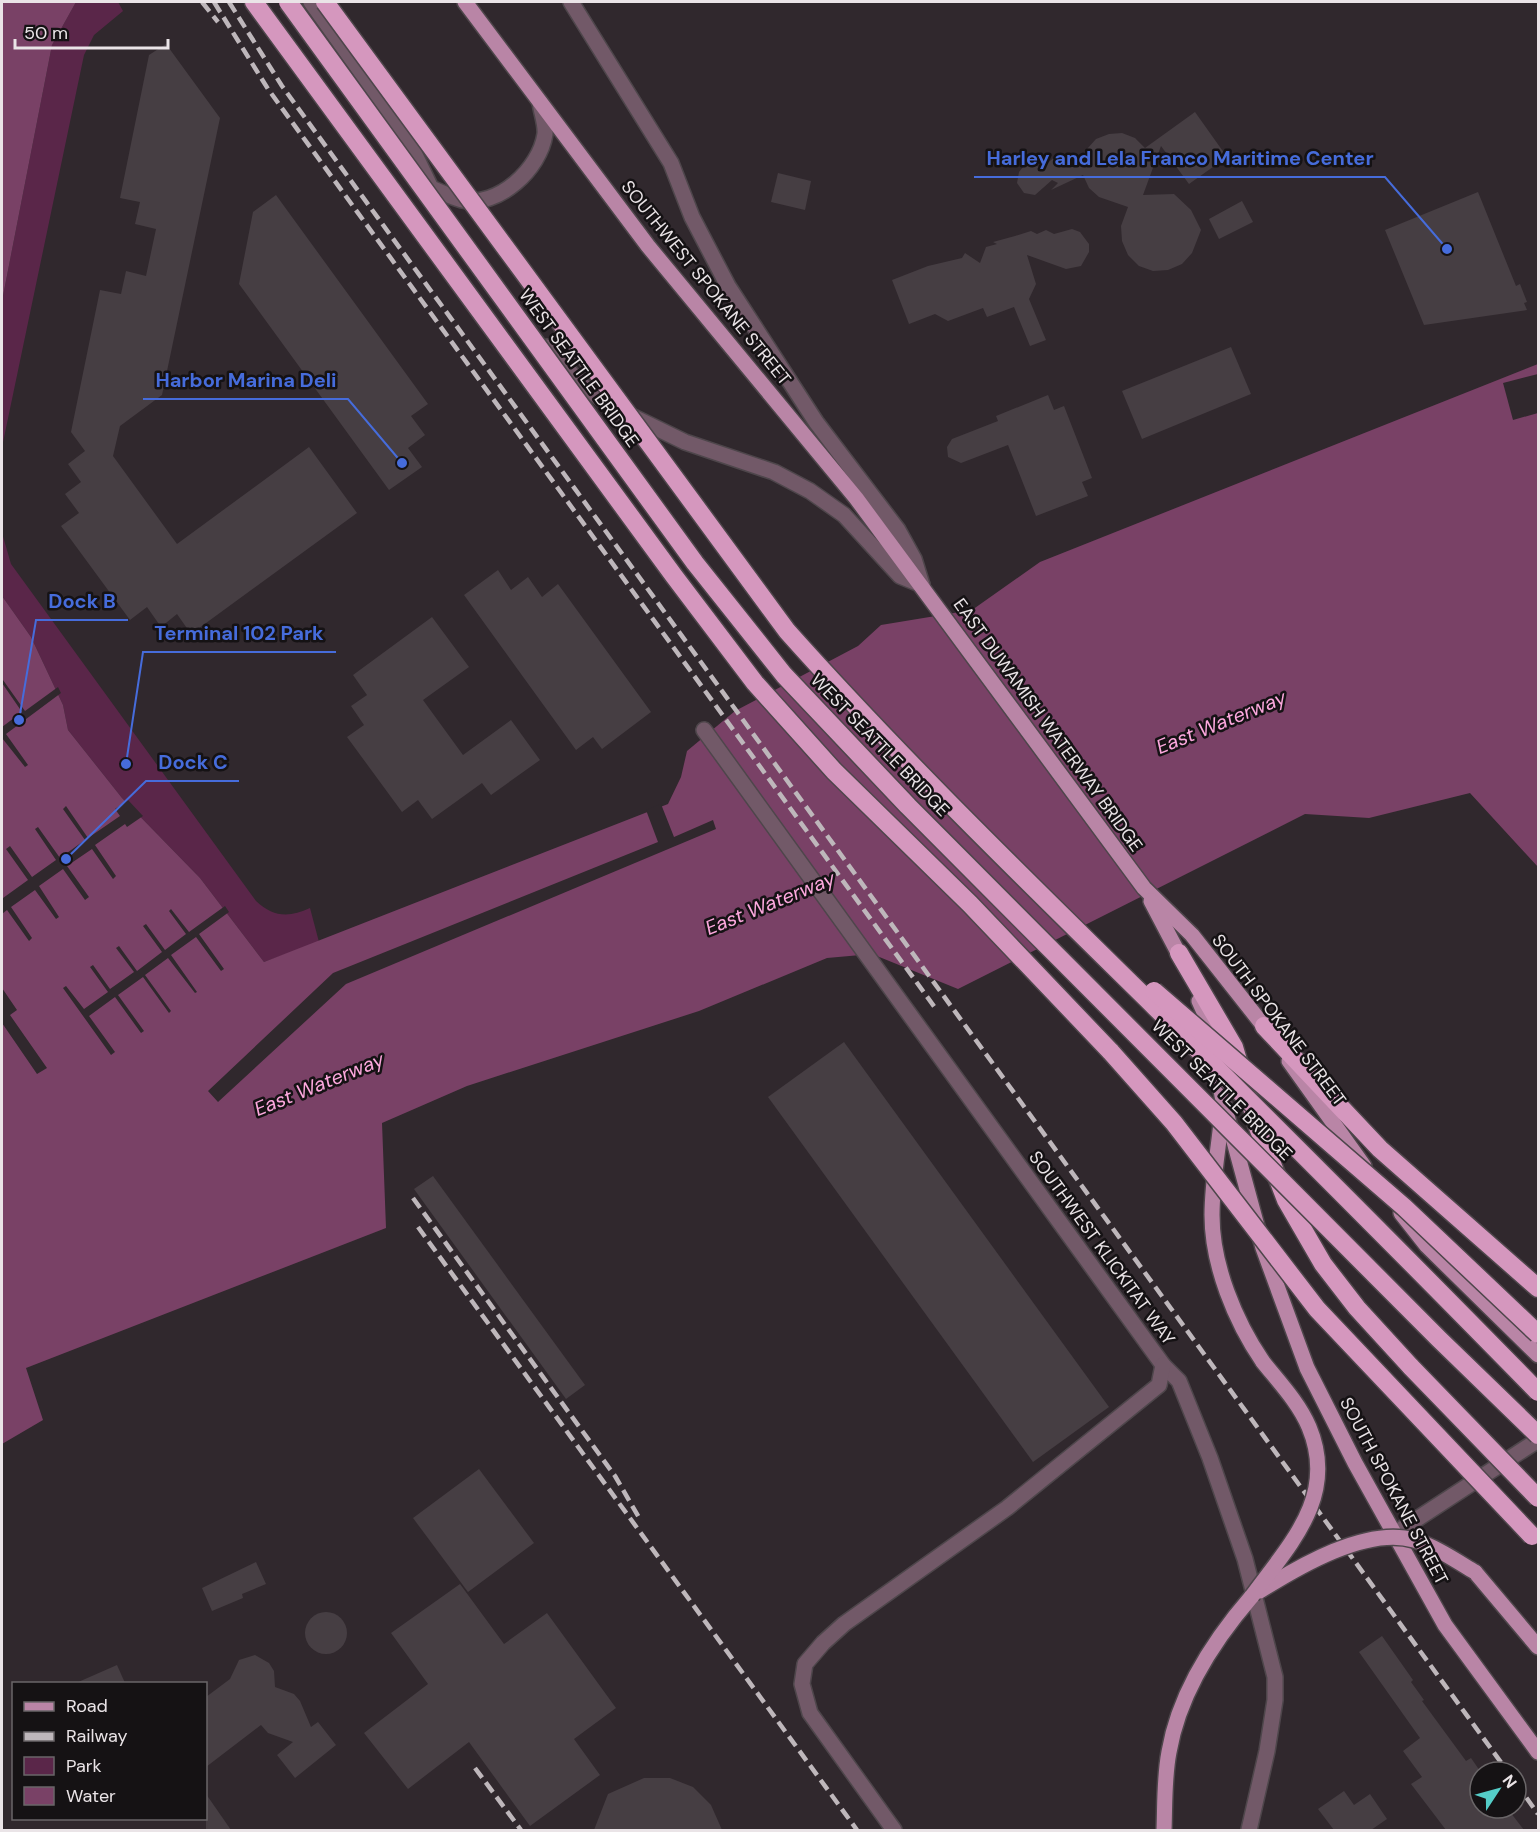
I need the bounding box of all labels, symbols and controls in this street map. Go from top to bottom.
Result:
scale bar [15,12,168,50]
text: 50 m [24,21,68,45]
callout: Harley and Lela Franco Maritime Center [974,139,1385,177]
text: Harley and Lela Franco Maritime Center [986,145,1374,171]
street label: SOUTHWEST SPOKANE STREET [616,176,796,390]
street label: WEST SEATTLE BRIDGE [513,284,645,452]
callout: Harbor Marina Deli [143,361,348,399]
text: Harbor Marina Deli [155,367,337,393]
callout: Dock B [36,582,128,620]
text: Dock B [48,588,116,614]
street label: EAST DUWAMISH WATERWAY BRIDGE [948,594,1148,856]
callout: Terminal 102 Park [143,614,336,652]
text: Terminal 102 Park [154,620,324,646]
street label: WEST SEATTLE BRIDGE [805,668,955,822]
water label: East Waterway [1152,684,1291,760]
callout: Dock C [146,743,239,781]
text: Dock C [158,749,228,775]
water label: East Waterway [701,865,840,941]
street label: SOUTH SPOKANE STREET [1206,929,1352,1111]
street label: WEST SEATTLE BRIDGE [1146,1014,1298,1166]
water label: East Waterway [250,1046,389,1122]
street label: SOUTHWEST KLICKITAT WAY [1023,1146,1181,1350]
street label: SOUTH SPOKANE STREET [1334,1393,1454,1589]
legend [12,1682,207,1820]
text: Road [66,1694,108,1718]
text: Railway [66,1724,128,1748]
text: Park [66,1754,102,1778]
north arrow [1468,1760,1528,1820]
text: N [1498,1771,1522,1792]
text: Water [66,1784,116,1808]

